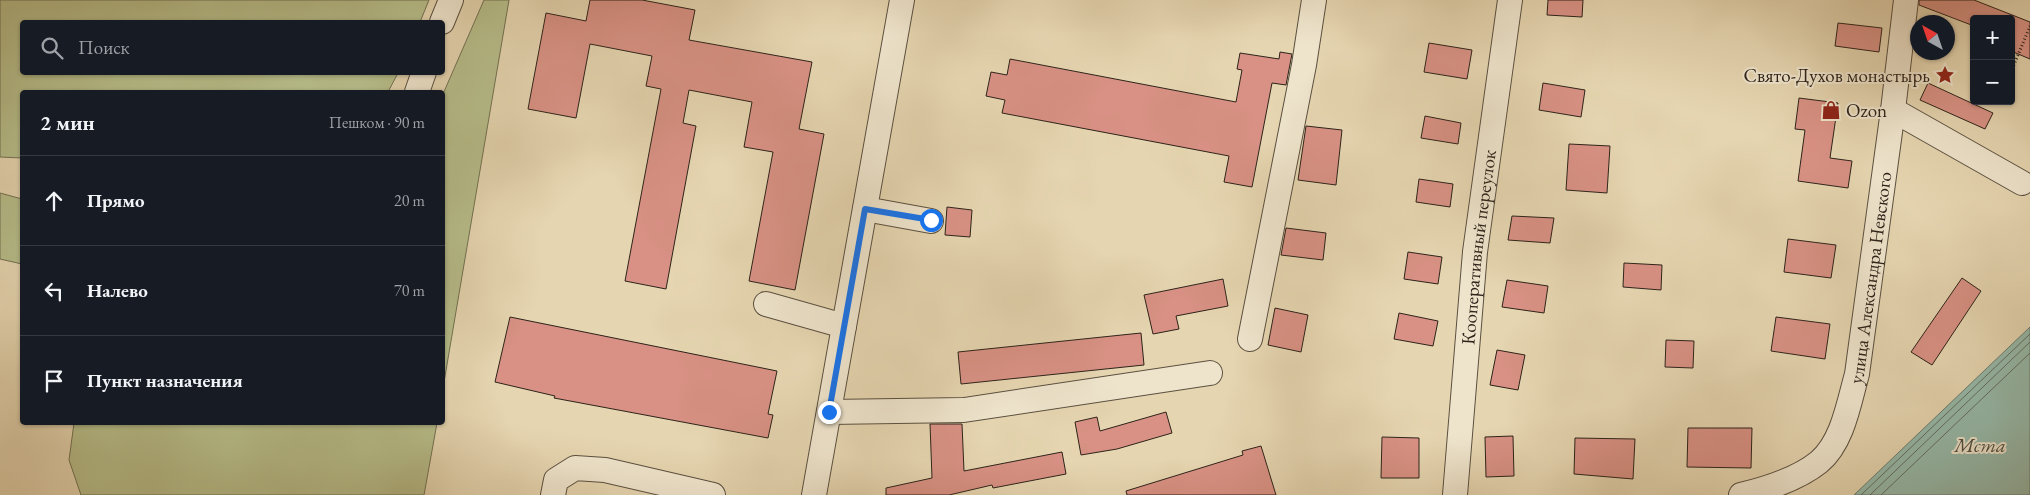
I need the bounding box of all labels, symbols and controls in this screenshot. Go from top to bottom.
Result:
north arrow [1910,15,1955,60]
map controls [1970,15,2015,105]
button: + [1970,15,2015,60]
search box [20,20,445,75]
icon: search [38,34,66,62]
text: Поиск [78,35,130,60]
button: − [1970,60,2015,105]
place label: Свято-Духов монастырь [1744,63,1930,88]
place icon: Свято-Духов монастырь [1934,64,1956,86]
place label: Ozon [1846,98,1887,123]
shop icon: Ozon [1820,99,1842,121]
text: 2 мин [40,109,95,136]
text: Пешком · 90 m [329,112,425,133]
street label: Кооперативный переулок [1455,148,1502,346]
street label: улица Александра Невского [1843,170,1897,386]
icon: ahead [40,187,68,215]
text: Прямо [87,188,145,213]
text: 20 m [394,190,425,211]
route start [920,209,943,232]
icon: left [40,277,68,305]
text: Налево [87,278,148,303]
text: 70 m [394,280,425,301]
icon: arrive [40,367,68,395]
text: Пункт назначения [87,368,243,393]
route end [818,401,841,424]
water label: Мста [1953,432,2006,458]

